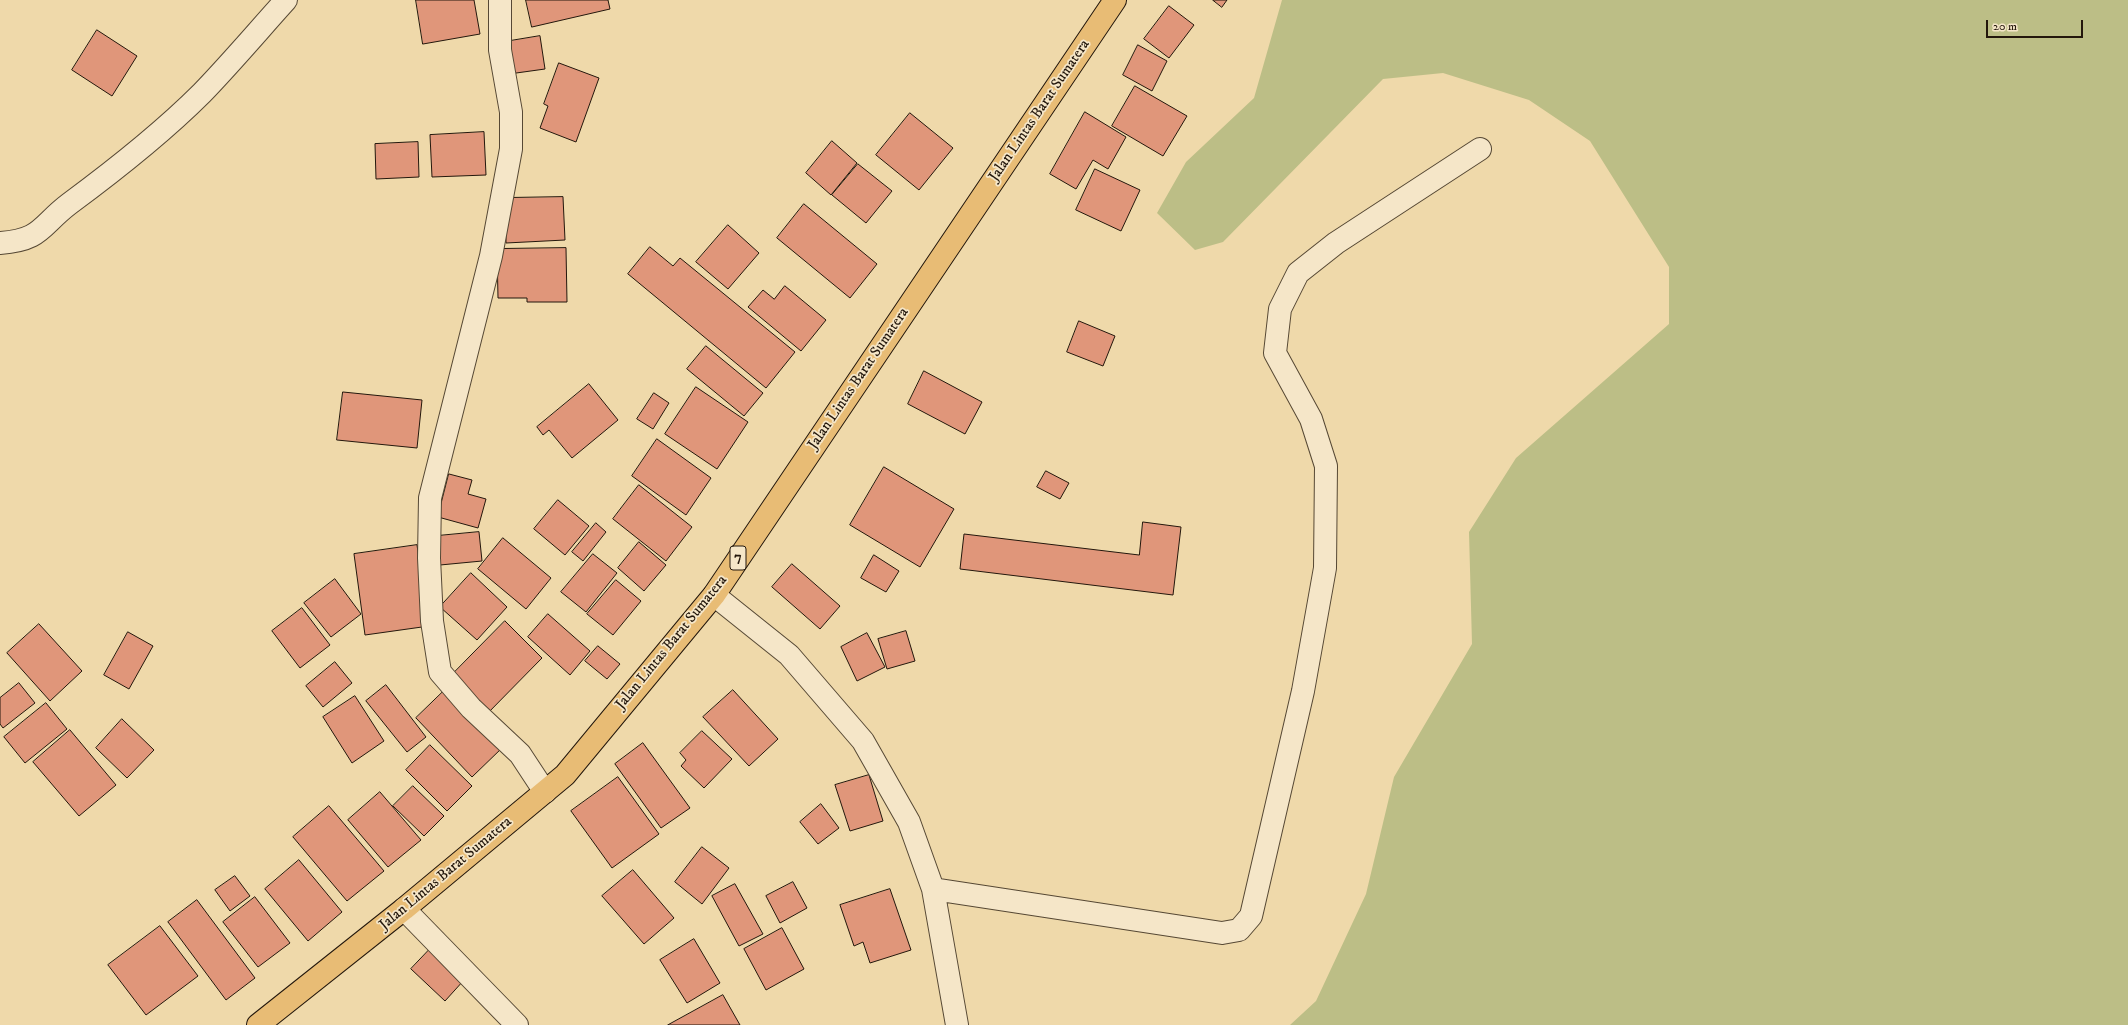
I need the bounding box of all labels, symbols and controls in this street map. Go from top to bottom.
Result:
scale bar [1988,12,2085,38]
text: 20 m [1993,19,2017,34]
street label: Jalan Lintas Barat Sumatera [986,37,1094,185]
street label: Jalan Lintas Barat Sumatera [805,305,913,453]
road number: 7 [730,546,746,570]
street label: Jalan Lintas Barat Sumatera [612,572,732,714]
street label: Jalan Lintas Barat Sumatera [376,813,516,935]

